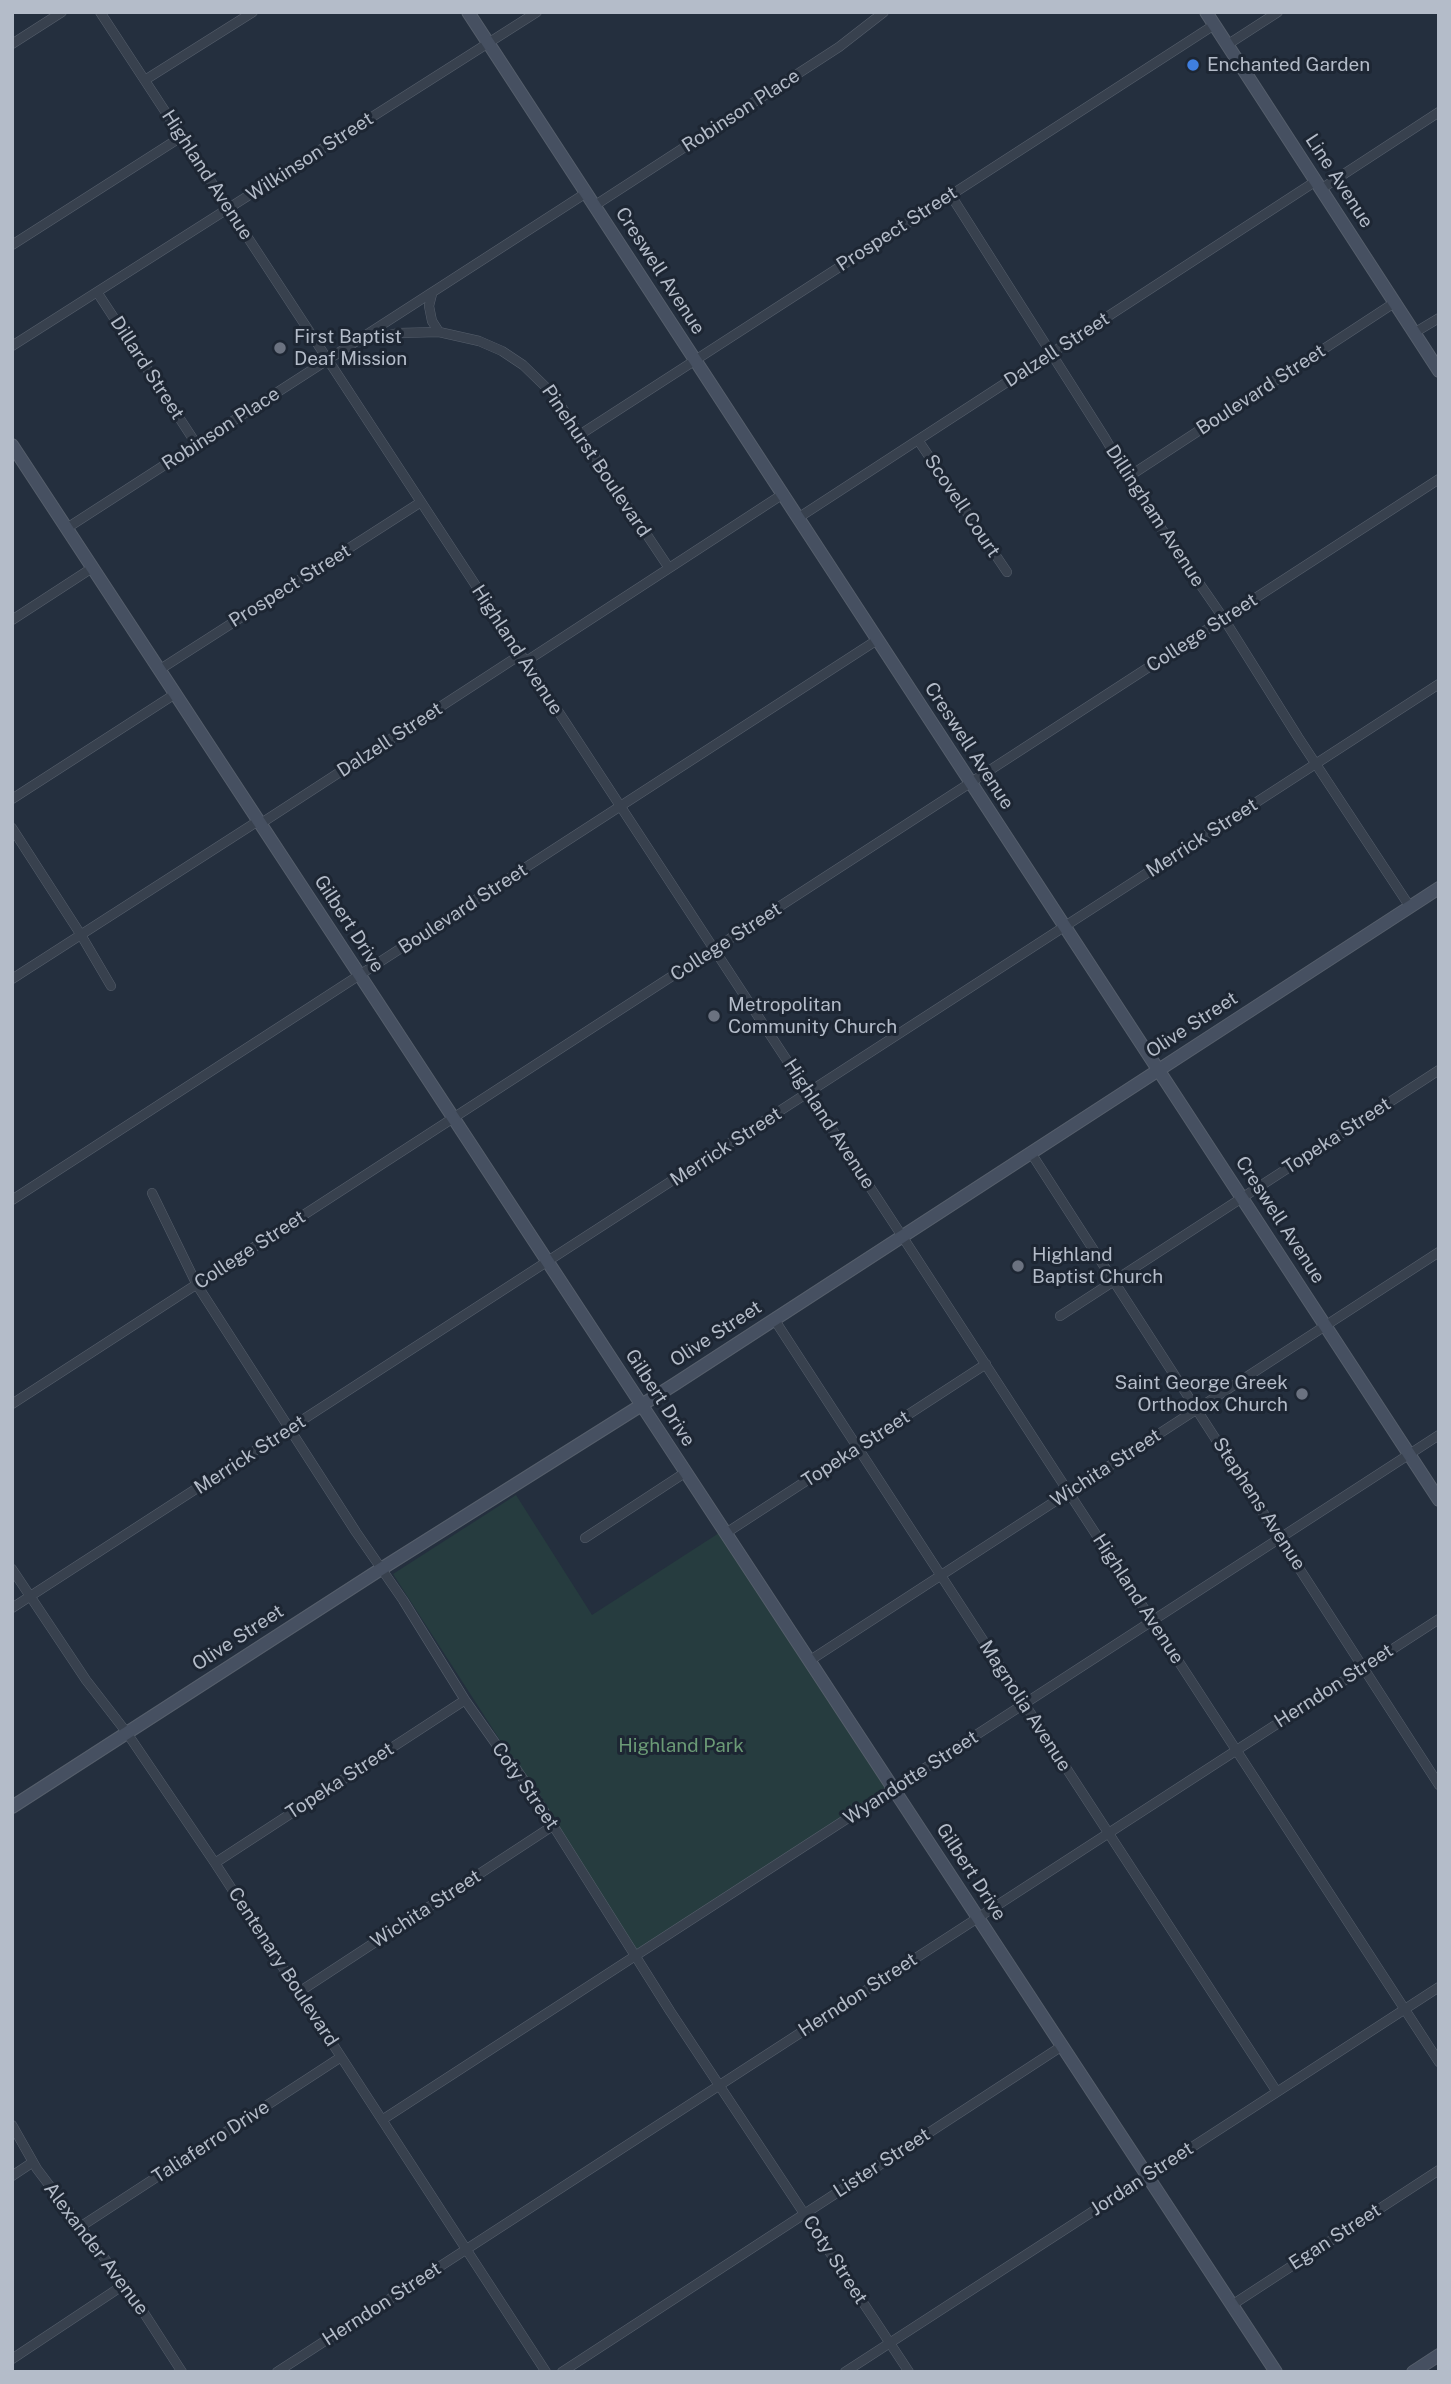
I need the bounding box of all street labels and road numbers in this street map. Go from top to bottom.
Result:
street label: Robinson Place [678,65,804,157]
street label: Highland Avenue [156,106,258,244]
street label: Wilkinson Street [242,108,378,206]
street label: Line Avenue [1300,130,1378,232]
street label: Prospect Street [832,182,962,276]
street label: Creswell Avenue [610,203,710,339]
street label: Dalzell Street [1000,308,1114,392]
street label: Dillard Street [105,312,189,424]
street label: Boulevard Street [1192,340,1330,440]
street label: Pinehurst Boulevard [537,381,655,541]
street label: Robinson Place [158,383,284,475]
street label: Dillingham Avenue [1101,441,1209,591]
street label: Scovell Court [919,450,1005,562]
street label: Prospect Street [225,539,355,633]
street label: Highland Avenue [466,581,568,719]
street label: College Street [1142,589,1262,677]
street label: Creswell Avenue [919,678,1019,814]
street label: Dalzell Street [333,698,447,782]
street label: Merrick Street [1142,794,1262,882]
street label: Boulevard Street [394,859,532,959]
street label: Gilbert Drive [309,871,389,977]
street label: College Street [666,898,786,986]
street label: Olive Street [1142,987,1242,1063]
street label: Highland Avenue [778,1055,880,1193]
street label: Topeka Street [1279,1093,1395,1179]
street label: Merrick Street [666,1103,786,1191]
street label: Creswell Avenue [1230,1152,1330,1288]
street label: College Street [190,1206,310,1294]
street label: Olive Street [666,1296,766,1372]
street label: Gilbert Drive [620,1345,700,1451]
street label: Topeka Street [798,1406,914,1492]
street label: Merrick Street [190,1411,310,1499]
street label: Wichita Street [1047,1424,1165,1512]
street label: Stephens Avenue [1208,1433,1310,1575]
street label: Highland Avenue [1087,1530,1189,1668]
street label: Olive Street [188,1600,288,1676]
street label: Magnolia Avenue [974,1636,1076,1776]
street label: Herndon Street [1270,1639,1398,1733]
street label: Wyandotte Street [840,1726,982,1830]
street label: Topeka Street [282,1738,398,1824]
street label: Coty Street [487,1738,563,1834]
street label: Gilbert Drive [931,1819,1011,1925]
street label: Wichita Street [367,1865,485,1953]
street label: Centenary Boulevard [223,1883,343,2051]
street label: Herndon Street [794,1948,922,2042]
street label: Taliaferro Drive [148,2096,274,2188]
street label: Lister Street [829,2123,935,2203]
street label: Jordan Street [1086,2137,1198,2221]
street label: Alexander Avenue [39,2178,153,2320]
street label: Egan Street [1285,2199,1385,2275]
street label: Coty Street [798,2211,872,2309]
street label: Herndon Street [318,2257,446,2351]

